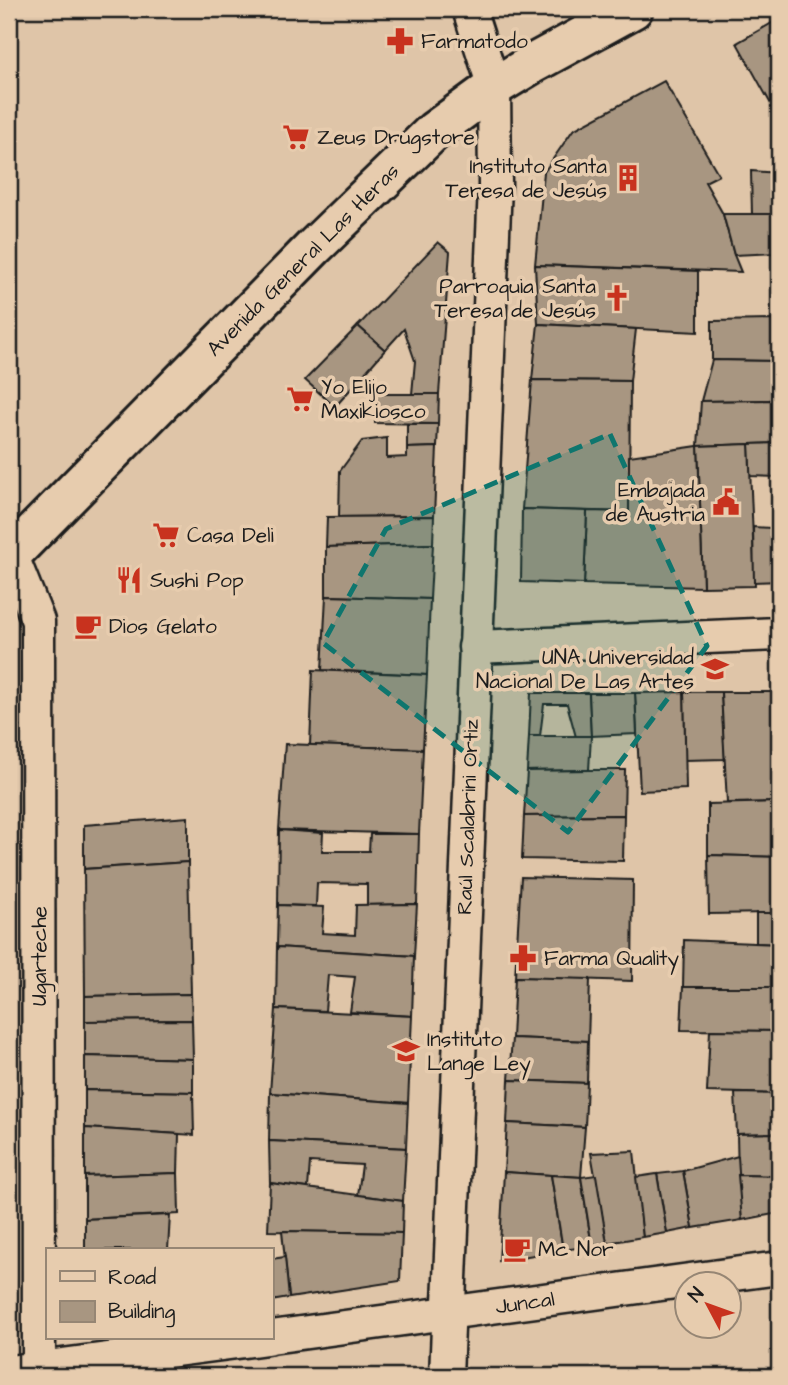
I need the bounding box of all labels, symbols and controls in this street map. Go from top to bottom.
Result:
pharmacy icon: Farmatodo [385,26,415,56]
place label: Farmatodo [421,27,528,56]
supermarket icon: Zeus Drugstore [281,122,311,152]
place label: Zeus Drugstore [317,123,475,154]
place label: Instituto Santa Teresa de Jesús [445,152,607,205]
street label: Avenida General Las Heras [200,157,406,363]
building icon: Instituto Santa Teresa de Jesús [613,163,643,193]
place label: Parroquia Santa Teresa de Jesús [434,272,596,325]
church icon: Parroquia Santa Teresa de Jesús [602,283,632,313]
place label: Yo Elijo Maxikiosco [321,373,426,426]
supermarket icon: Yo Elijo Maxikiosco [285,384,315,414]
place label: Embajada de Austria [606,476,705,529]
public building icon: Embajada de Austria [711,487,741,517]
supermarket icon: Casa Deli [151,520,181,550]
place label: Casa Deli [187,521,274,550]
restaurant icon: Sushi Pop [114,565,144,595]
place label: Sushi Pop [150,566,244,596]
cafe icon: Dios Gelato [73,611,103,641]
place label: Dios Gelato [109,612,217,641]
place label: UNA Universidad Nacional De Las Artes [476,643,694,696]
school or university icon: UNA Universidad Nacional De Las Artes [700,654,730,684]
street label: Raúl Scalabrini Ortiz [450,718,486,915]
street label: Ugarteche [25,906,56,1006]
pharmacy icon: Farma Quality [508,943,538,973]
place label: Farma Quality [544,944,680,975]
place label: Instituto Lange Ley [427,1025,531,1080]
school or university icon: Instituto Lange Ley [391,1036,421,1066]
cafe icon: Mc Nor [502,1234,532,1264]
place label: Mc Nor [538,1235,614,1264]
legend [46,1248,273,1340]
text: Road [108,1263,156,1292]
north arrow [672,1270,742,1340]
text: N [682,1281,710,1308]
street label: Juncal [493,1284,557,1322]
text: Building [108,1297,176,1328]

